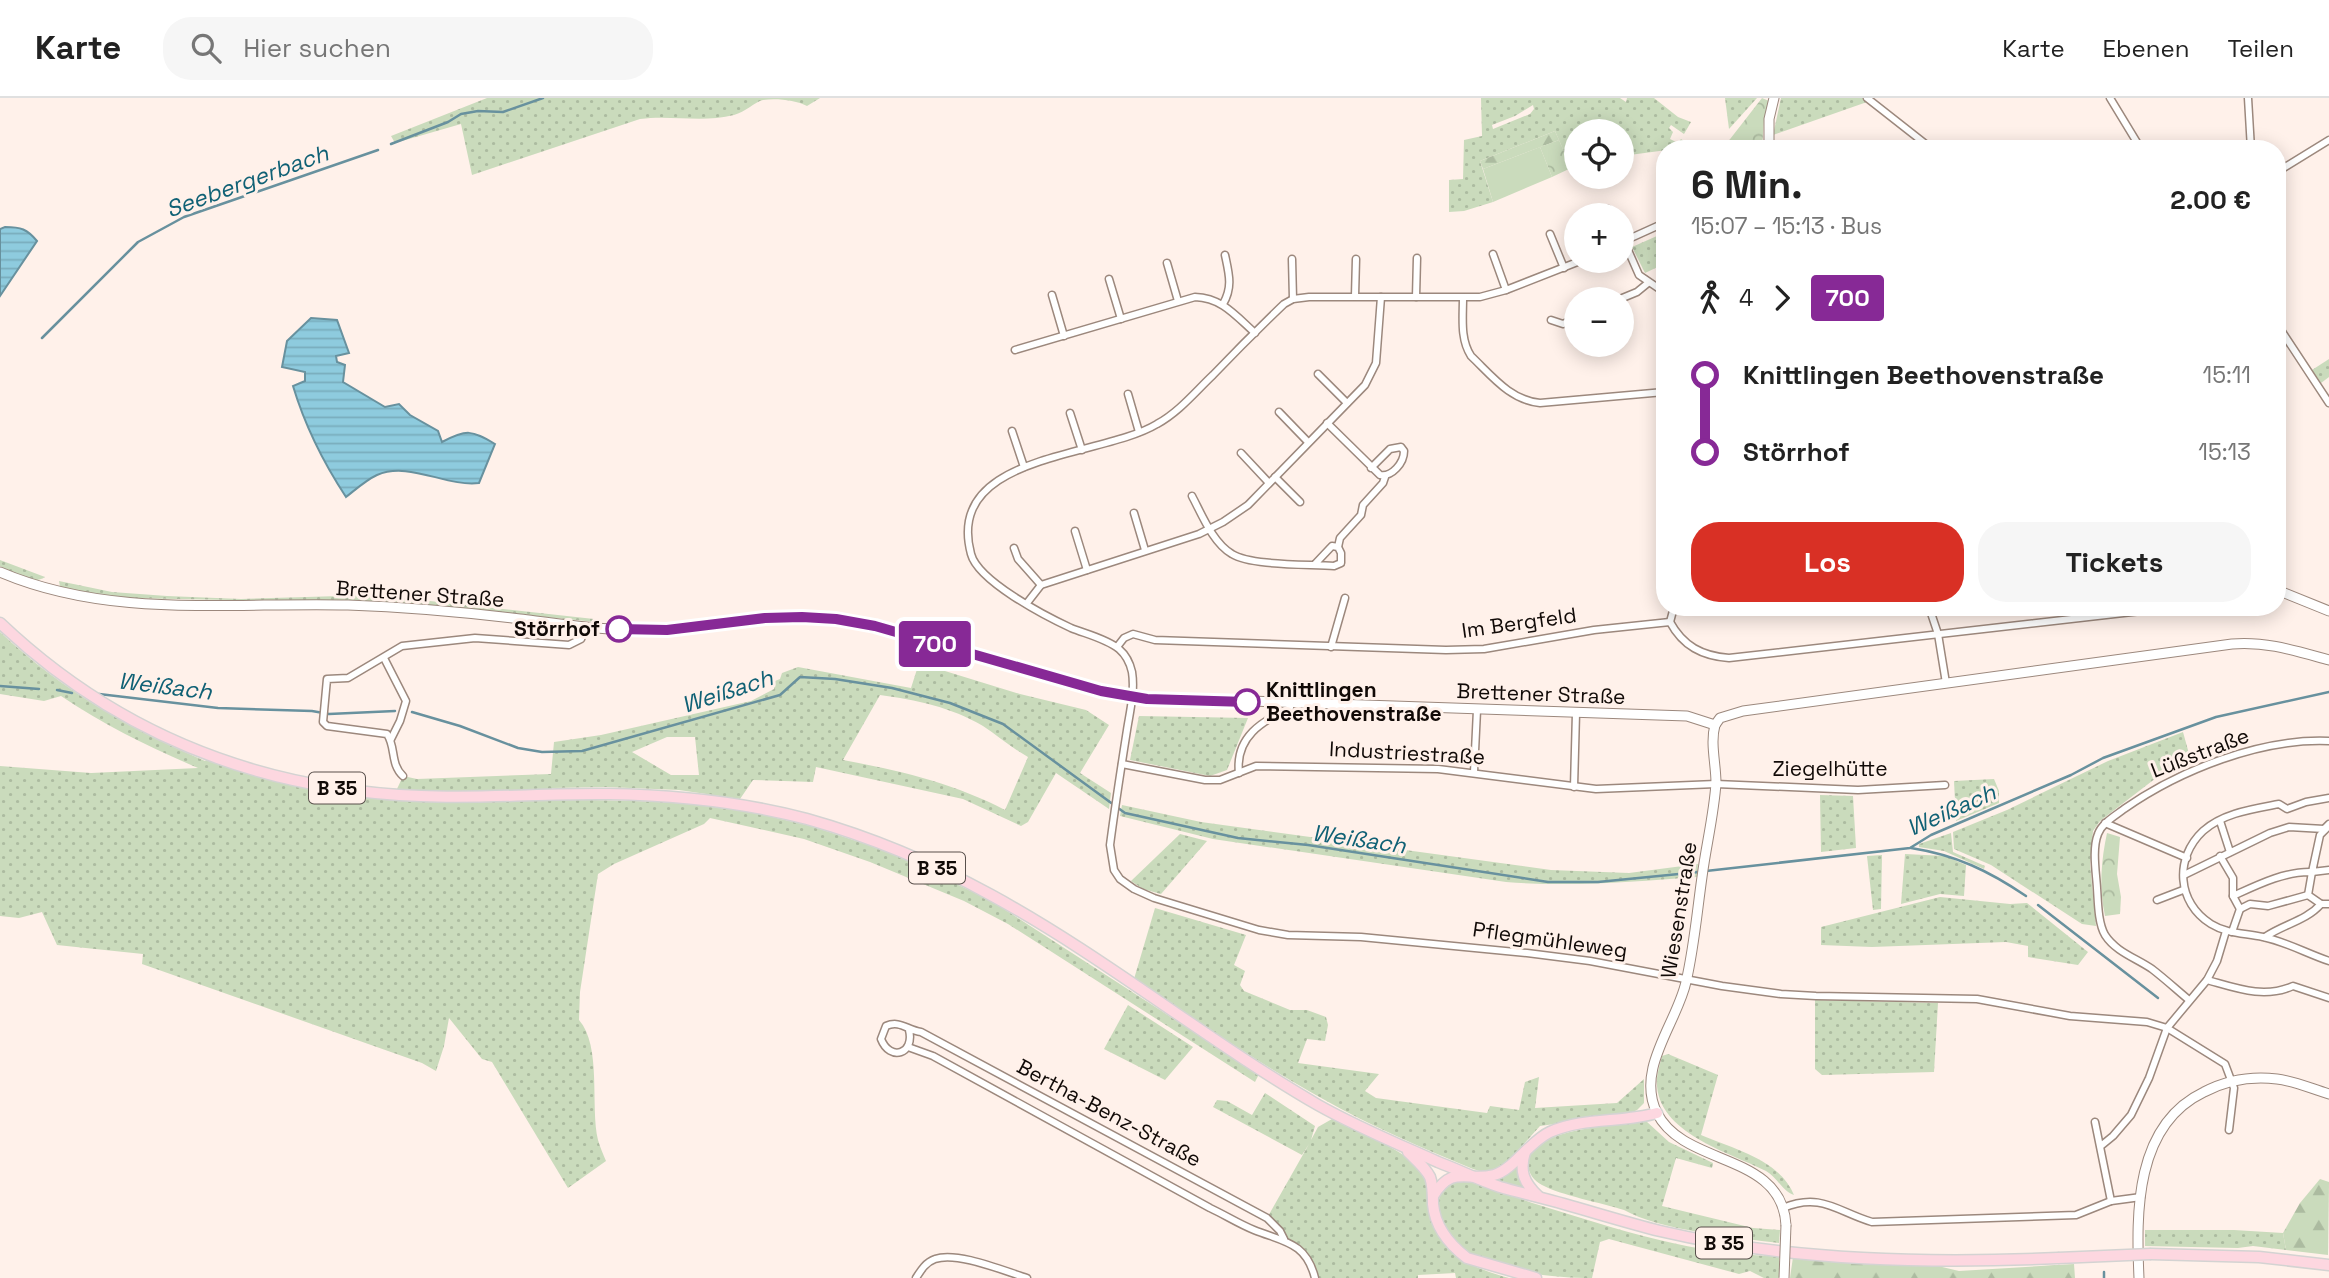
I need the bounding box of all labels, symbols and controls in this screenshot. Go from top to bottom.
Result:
search box [163,17,653,80]
text: Karte [35,27,121,69]
icon: search [187,29,225,67]
text: Hier suchen [243,31,391,65]
text: Karte [2002,33,2065,64]
text: Ebenen [2103,33,2189,64]
text: Teilen [2227,33,2294,64]
map controls [1564,119,1634,357]
button: locate [1564,119,1634,189]
water label: Seebergerbach [162,137,333,224]
text: 6 Min. [1691,161,1803,209]
text: 2.00 € [2170,183,2251,217]
button: + [1564,203,1634,273]
text: 15:07 – 15:13 · Bus [1691,211,1882,241]
icon: walk [1691,279,1729,317]
icon: forward [1763,279,1801,317]
text: 700 [1825,282,1870,313]
text: 4 [1739,283,1753,313]
button: − [1564,287,1634,357]
text: Knittlingen Beethovenstraße [1743,358,2104,392]
text: 15:11 [2203,360,2251,390]
text: Störrhof [1743,435,1850,469]
text: 15:13 [2198,437,2251,467]
button: Los [1691,522,1964,602]
button: Tickets [1978,522,2251,602]
street label: Brettener Straße [335,574,505,613]
street label: Im Bergfeld [1460,601,1578,644]
place label: Störrhof [514,615,600,642]
marker: Störrhof [606,616,632,642]
line badge: 700 [895,621,975,667]
text: 700 [913,628,957,659]
water label: Weißach [678,662,777,720]
water label: Weißach [116,665,214,707]
place label: Knittlingen Beethovenstraße [1266,676,1442,727]
street label: Brettener Straße [1456,677,1626,710]
marker: Knittlingen Beethovenstraße [1234,689,1260,715]
street label: Lüßstraße [2147,721,2253,784]
street label: Industriestraße [1328,735,1486,770]
street label: Ziegelhütte [1772,755,1888,782]
road number: B 35 [309,772,365,804]
water label: Weißach [1902,777,2001,843]
water label: Weißach [1310,818,1409,861]
street label: Wiesenstraße [1654,840,1703,980]
road number: B 35 [909,852,965,884]
street label: Pflegmühleweg [1471,915,1629,964]
street label: Bertha-Benz-Straße [1012,1052,1206,1173]
road number: B 35 [1696,1228,1752,1259]

